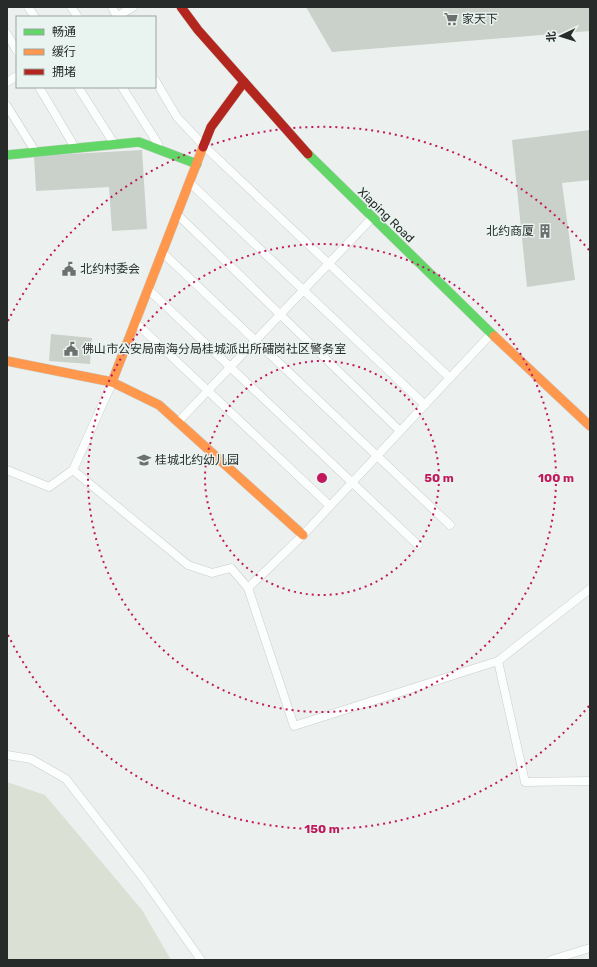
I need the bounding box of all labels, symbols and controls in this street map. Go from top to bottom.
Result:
supermarket icon: 家天下 [443,11,459,27]
place label: 家天下 [462,12,498,26]
legend [16,16,156,88]
north arrow [541,16,581,56]
text: 畅通 [52,25,76,39]
text: 北 [545,31,558,43]
text: 缓行 [52,45,76,59]
text: 拥堵 [52,65,76,79]
street label: Xiaping Road [355,185,417,245]
building icon: 北约商厦 [537,223,553,239]
place label: 北约商厦 [486,224,534,238]
public building icon: 北约村委会 [61,261,77,277]
place label: 北约村委会 [80,262,140,276]
public building icon: 佛山市公安局南海分局桂城派出所礌岗社区警务室 [63,341,79,357]
place label: 佛山市公安局南海分局桂城派出所礌岗社区警务室 [82,342,346,356]
school or university icon: 桂城北约幼儿园 [136,452,152,468]
place label: 桂城北约幼儿园 [155,453,239,467]
centre of rings [315,471,329,485]
text: 50 m [424,471,454,485]
text: 100 m [538,471,574,485]
text: 150 m [304,822,340,836]

